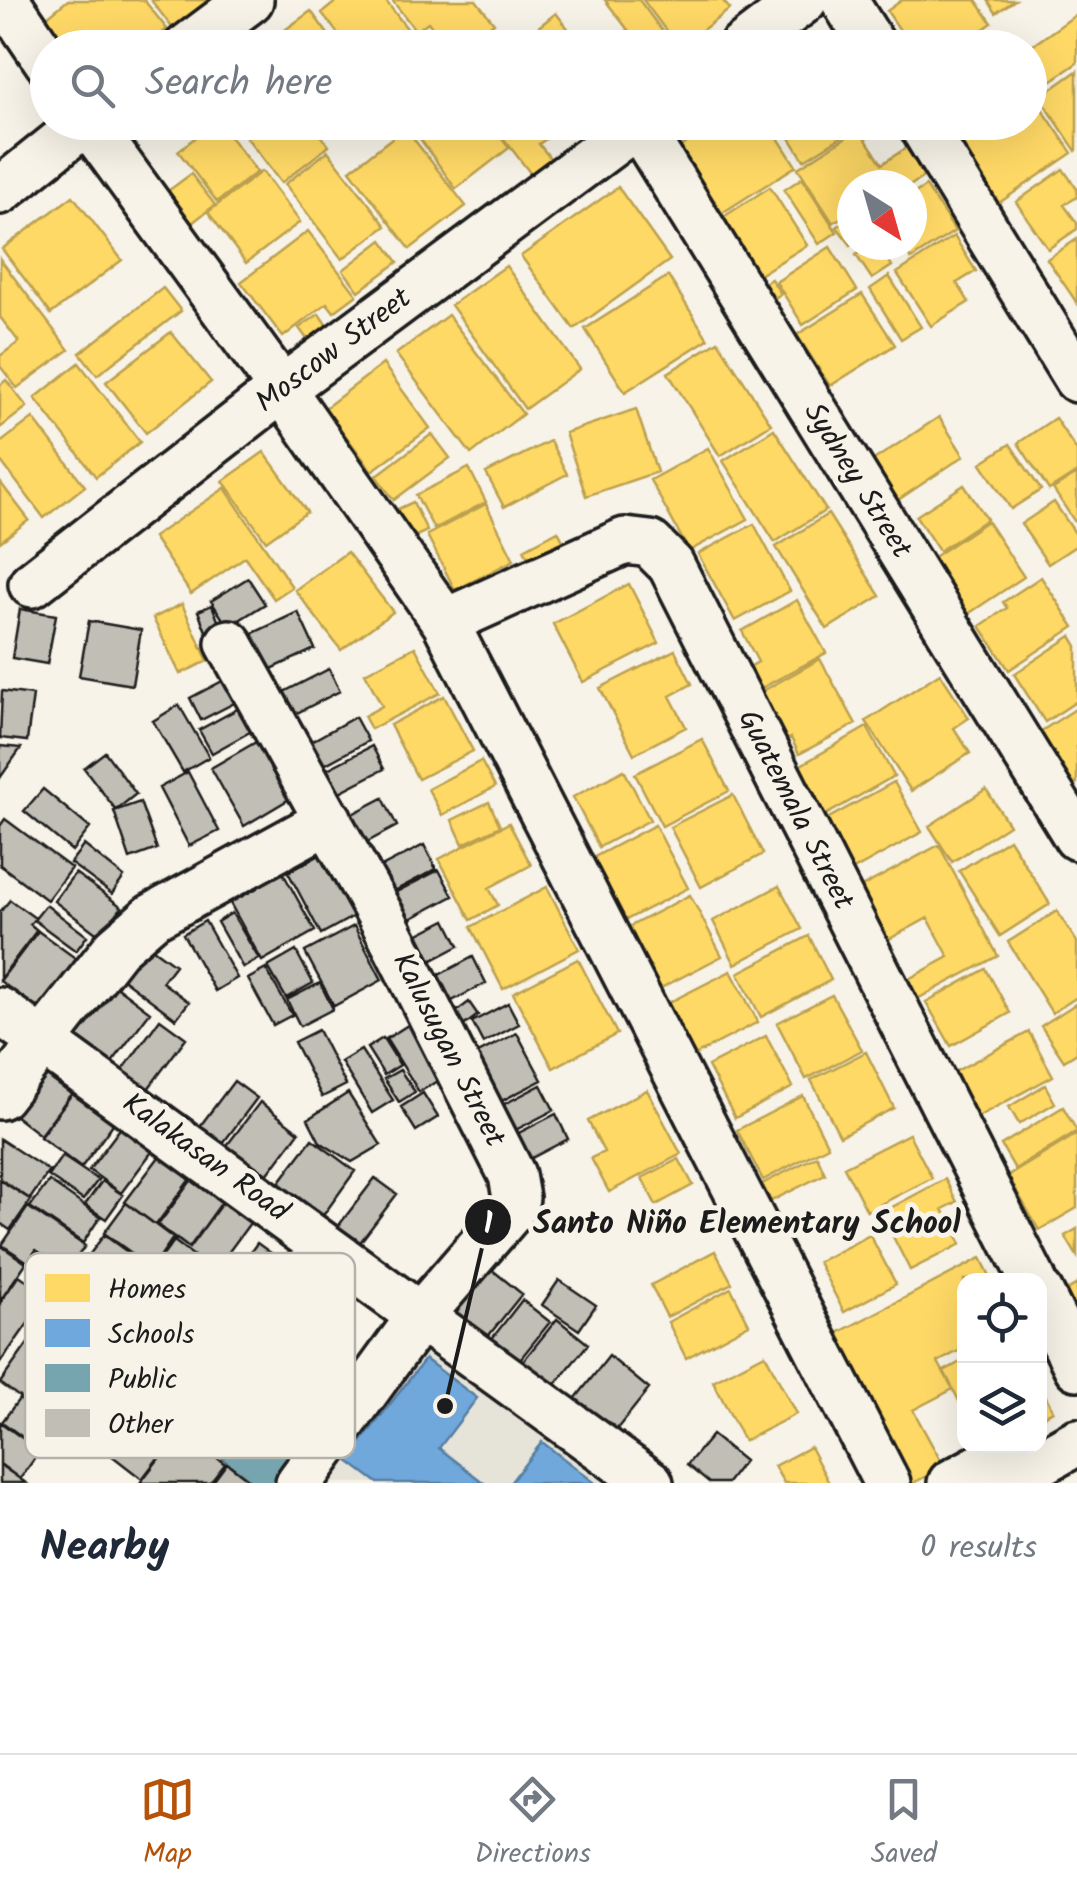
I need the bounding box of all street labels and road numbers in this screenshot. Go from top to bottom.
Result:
street label: Moscow Street [246,276,423,426]
street label: Sydney Street [790,393,924,569]
street label: Guatemala Street [724,701,866,919]
street label: Kalusugan Street [378,944,518,1156]
street label: Kalakasan Road [111,1081,299,1236]

